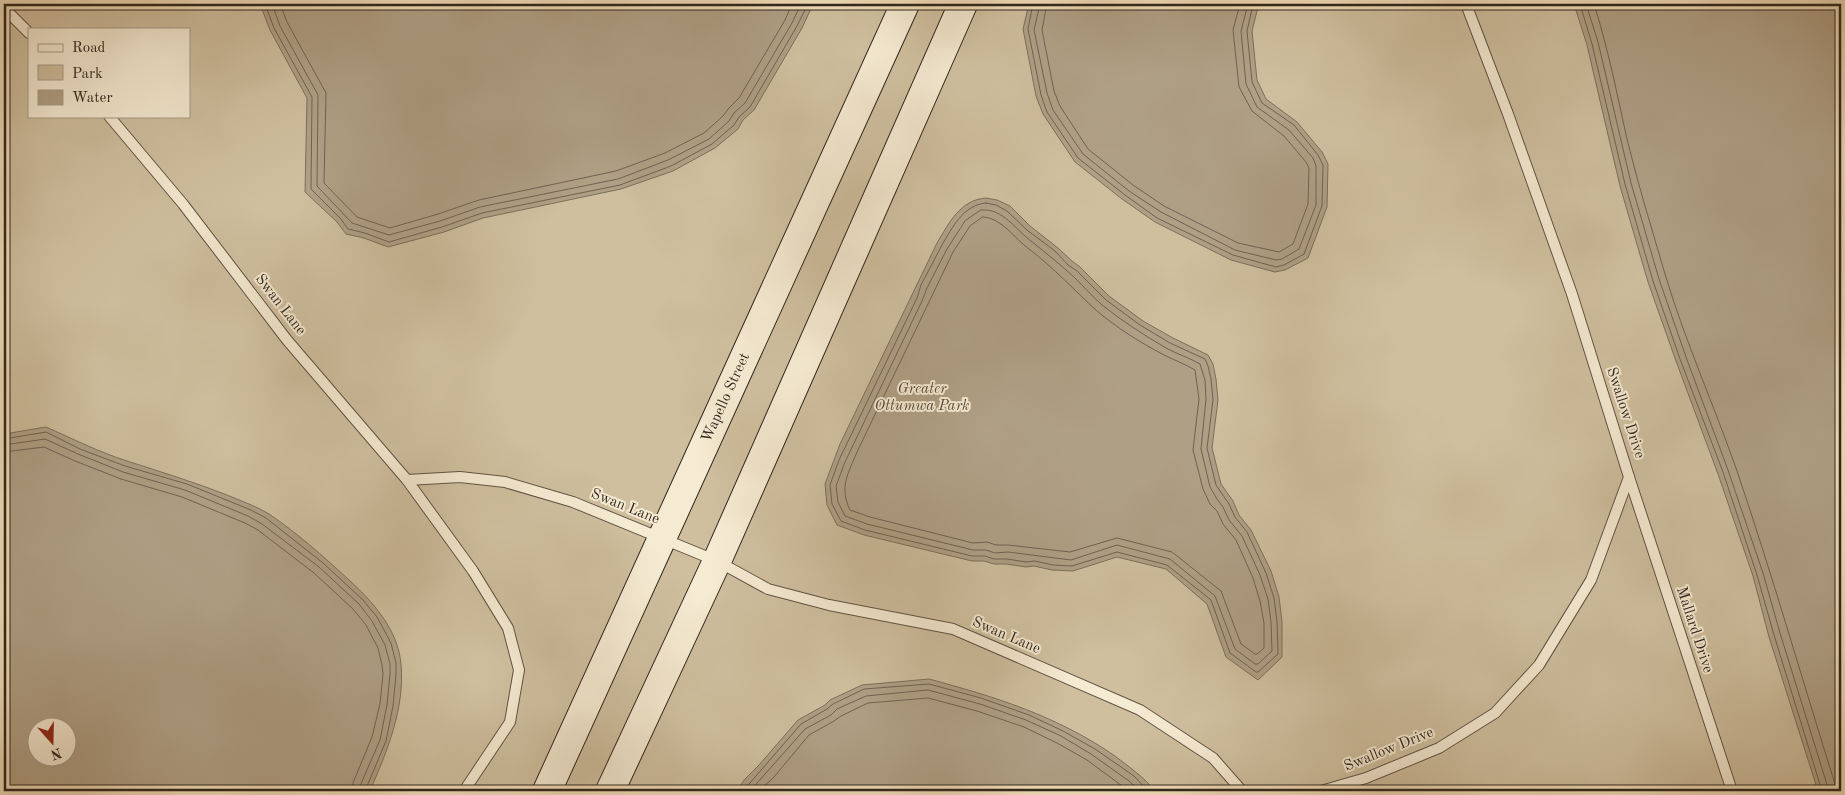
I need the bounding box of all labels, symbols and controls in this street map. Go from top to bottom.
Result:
legend [28,28,190,118]
text: Road [72,41,106,56]
text: Park [72,67,103,82]
text: Water [72,91,113,106]
street label: Swan Lane [252,272,308,338]
street label: Wapello Street [699,351,753,445]
street label: Swallow Drive [1603,365,1647,461]
park label: Greater Ottumwa Park [875,382,969,414]
street label: Swan Lane [589,486,662,528]
street label: Mallard Drive [1673,585,1715,675]
street label: Swan Lane [970,615,1042,657]
north arrow [28,718,78,768]
street label: Swallow Drive [1342,725,1436,775]
text: N [48,745,64,762]

